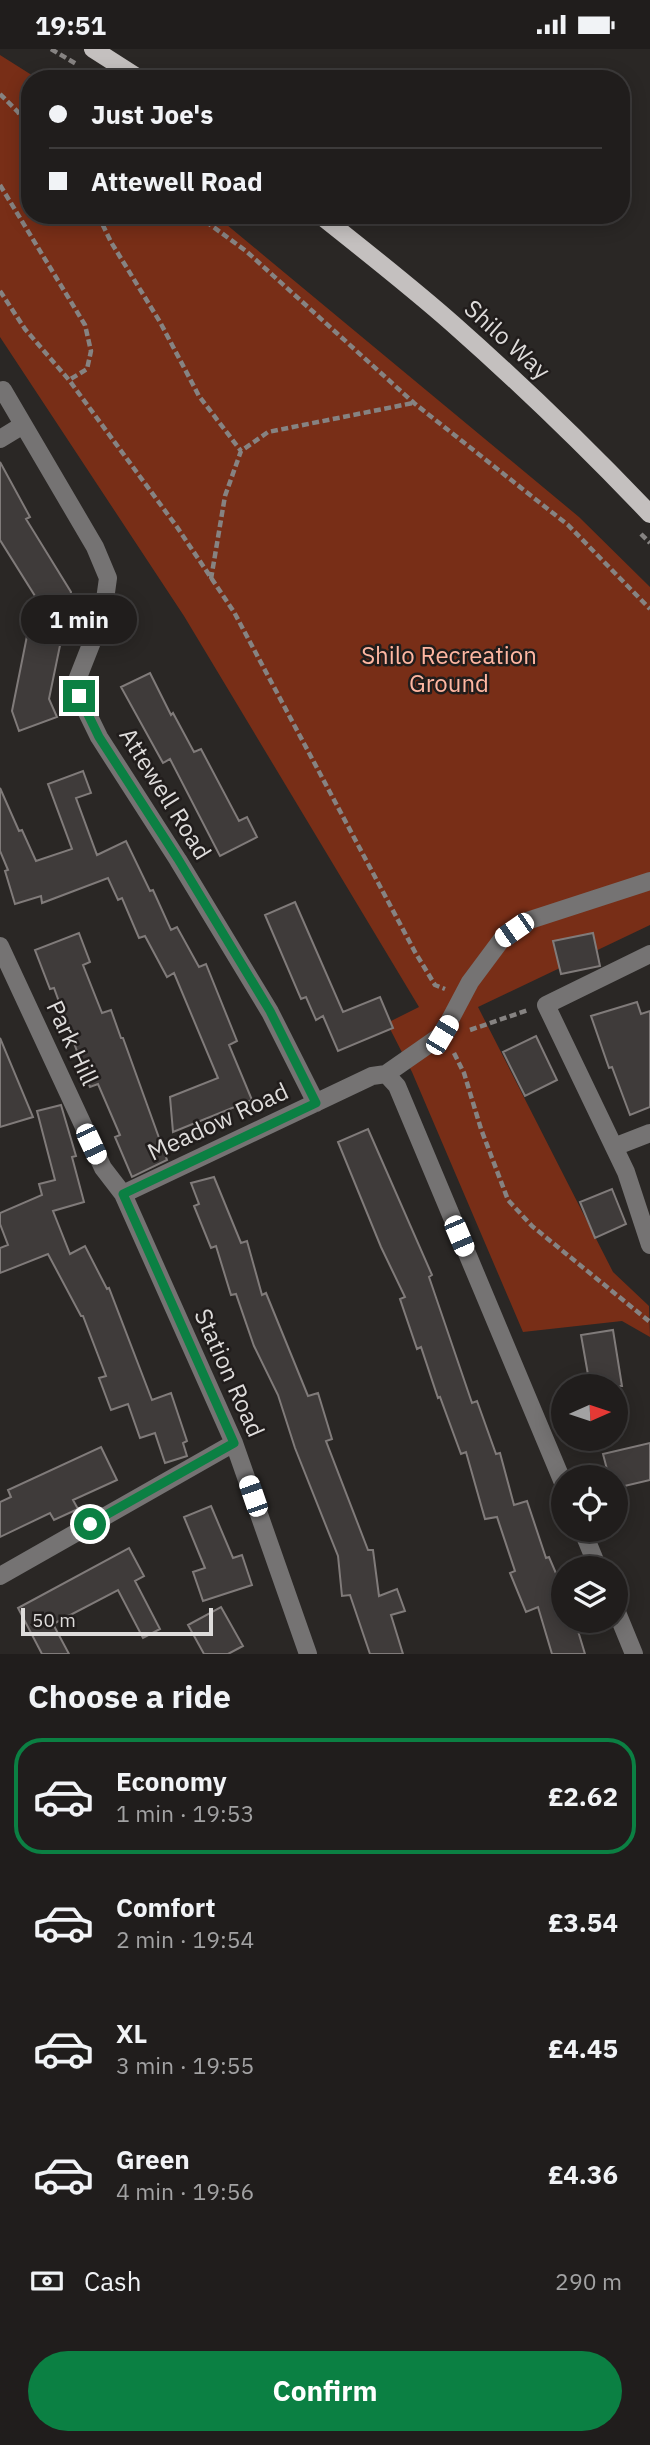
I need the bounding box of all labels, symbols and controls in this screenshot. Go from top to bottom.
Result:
text: 19:51 [35,8,106,42]
text: Just Joe's [91,97,213,131]
text: Attewell Road [91,164,263,198]
street label: Shilo Way [458,292,557,386]
callout: 1 min [21,595,137,643]
text: 1 min [49,604,109,634]
park label: Shilo Recreation Ground [361,639,537,699]
route end [63,680,95,712]
street label: Attewell Road [112,721,219,866]
car [491,909,538,951]
street label: Park Hill [39,995,106,1090]
car [423,1012,462,1058]
street label: Meadow Road [142,1074,293,1168]
car [73,1121,110,1167]
car [442,1213,477,1259]
street label: Station Road [187,1303,272,1442]
north arrow [551,1374,628,1451]
map controls [551,1374,628,1633]
button: locate [551,1465,628,1542]
car [237,1473,270,1519]
route start [74,1508,106,1540]
button: layers [551,1556,628,1633]
scale bar [21,1605,214,1637]
text: 50 m [32,1608,76,1632]
text: Choose a ride [28,1675,231,1717]
text: Economy [116,1764,227,1798]
icon: car [32,1765,95,1828]
text: £2.62 [548,1779,618,1813]
text: 1 min · 19:53 [116,1798,254,1828]
text: Comfort [116,1890,215,1924]
icon: car [32,1891,95,1954]
text: £3.54 [548,1905,618,1939]
text: 2 min · 19:54 [116,1924,254,1954]
text: XL [116,2016,147,2050]
icon: car [32,2017,95,2080]
text: £4.45 [548,2031,618,2065]
text: 3 min · 19:55 [116,2050,254,2080]
text: Green [116,2142,190,2176]
icon: car [32,2143,95,2206]
text: £4.36 [548,2157,618,2191]
text: 4 min · 19:56 [116,2176,254,2206]
icon: cash [28,2262,66,2300]
text: Cash [84,2264,141,2298]
text: 290 m [555,2266,622,2296]
button: Confirm [28,2351,622,2431]

